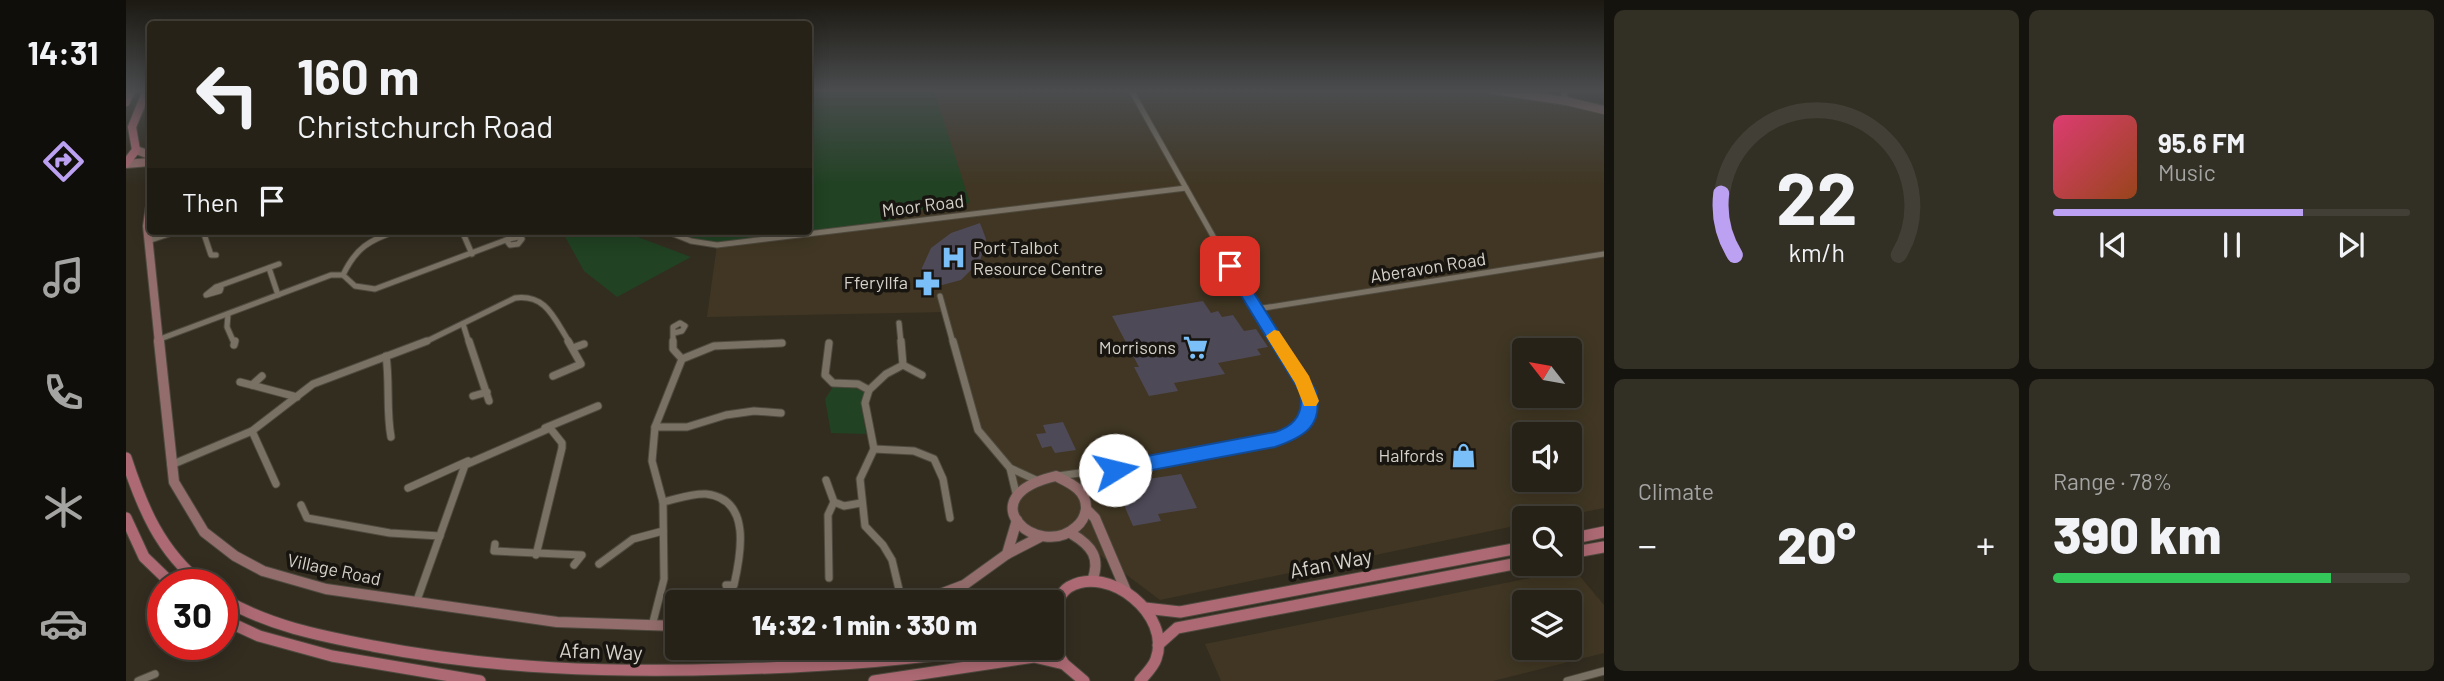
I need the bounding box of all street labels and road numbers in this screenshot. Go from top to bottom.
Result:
street label: Moor Road [881,189,965,221]
street label: Aberavon Road [1368,247,1487,287]
street label: Afan Way [1287,542,1374,583]
street label: Village Road [285,548,383,590]
street label: Afan Way [559,637,644,664]

